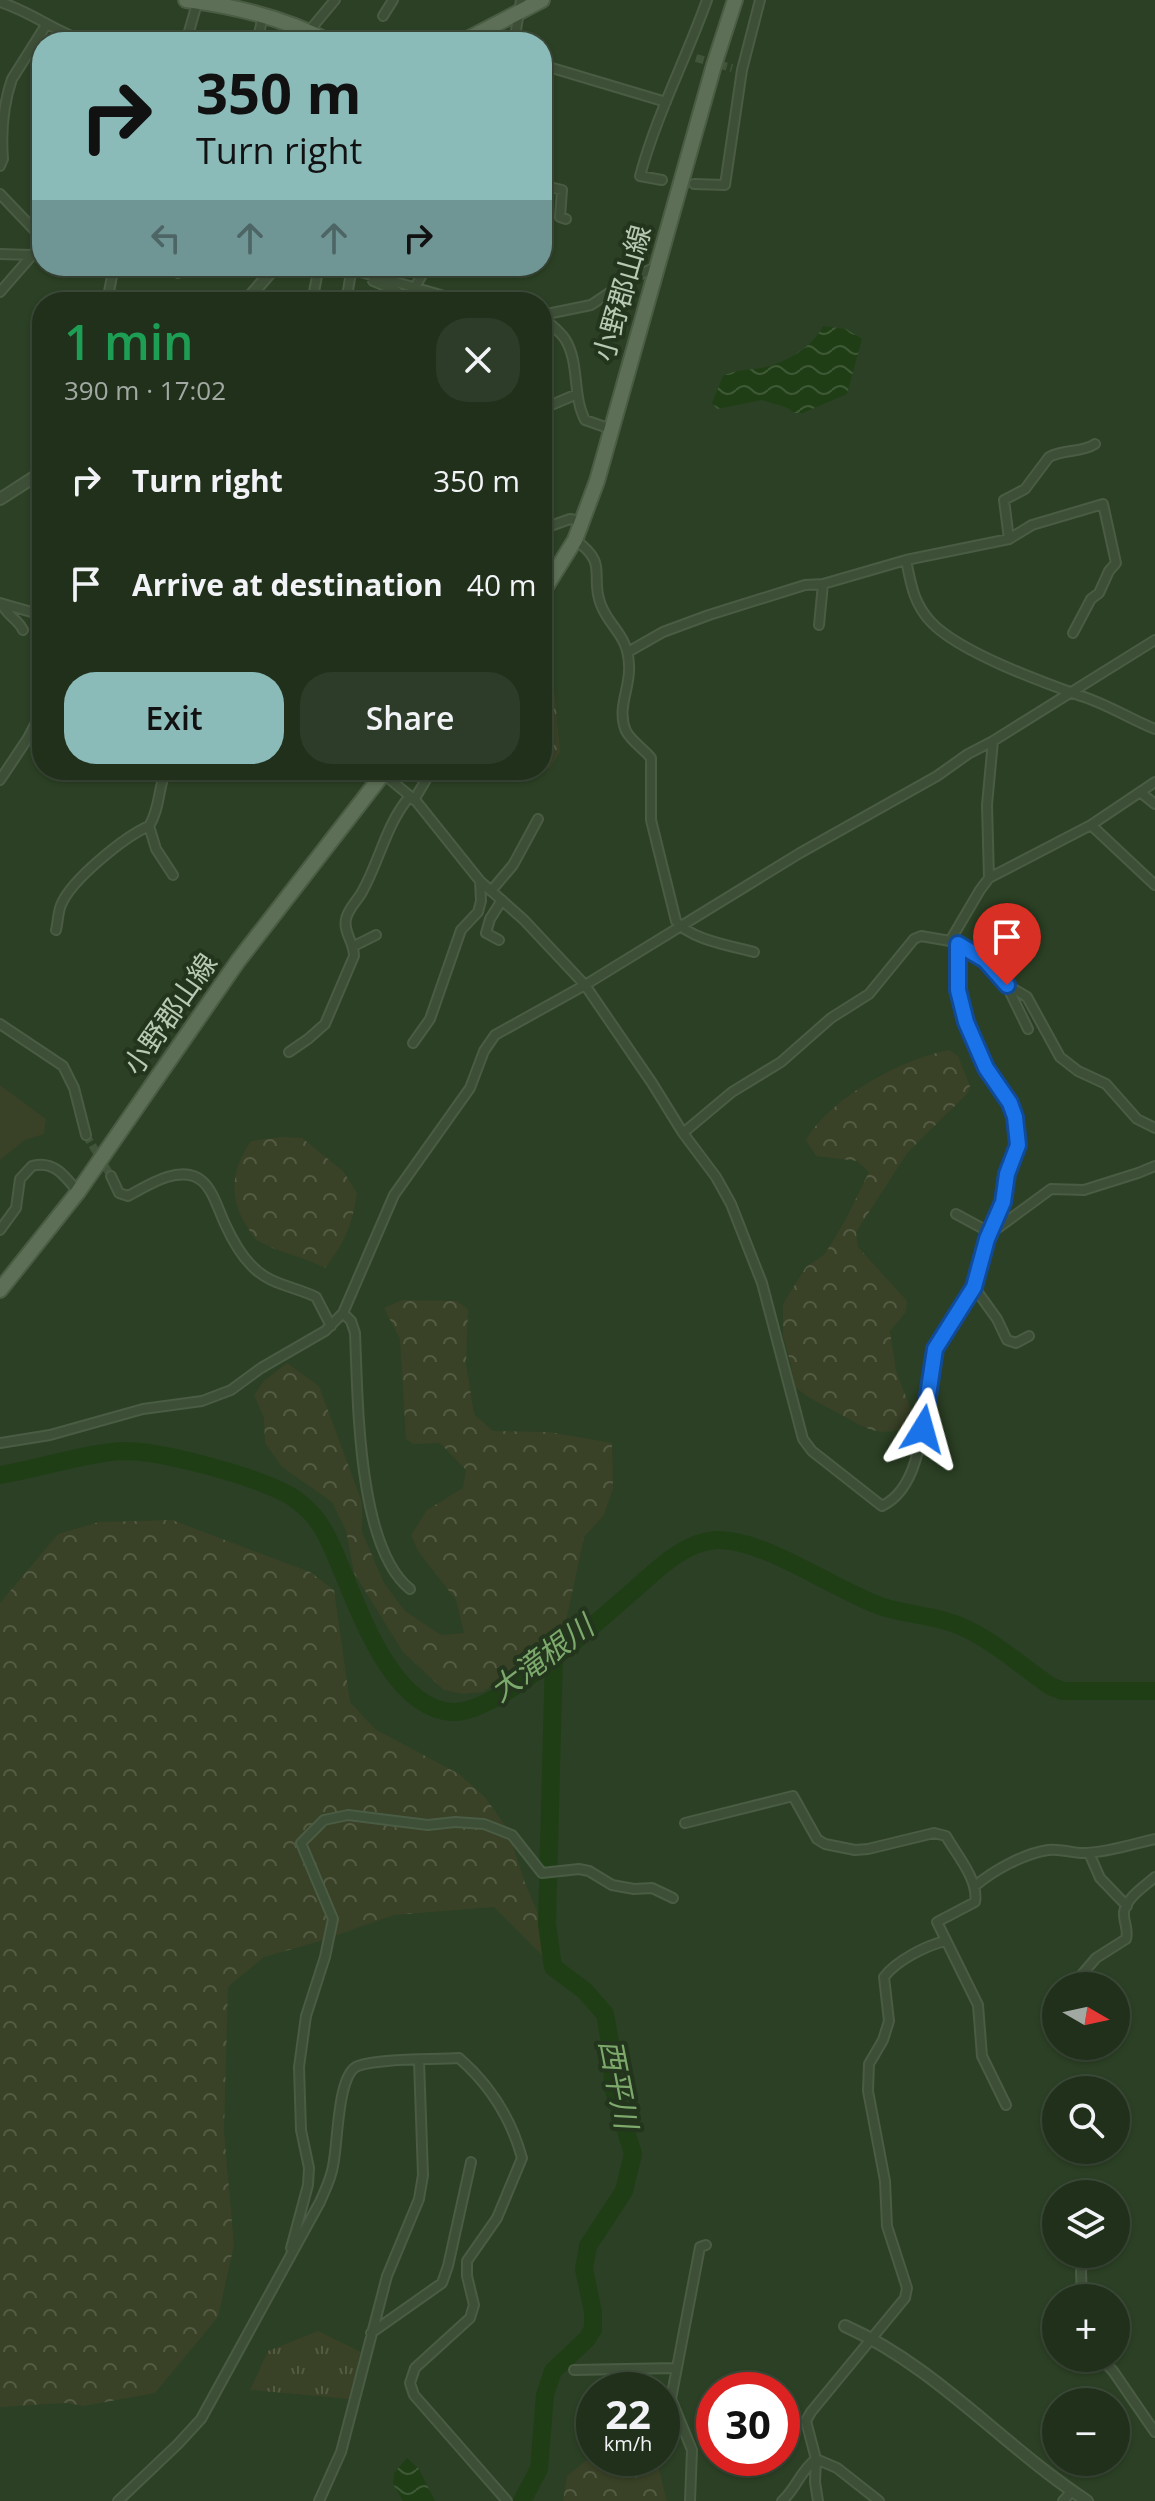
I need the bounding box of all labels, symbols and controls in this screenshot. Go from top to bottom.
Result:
text: 350 m [196,54,362,130]
icon: right [64,64,168,168]
text: Turn right [196,126,362,175]
icon: left [144,216,188,260]
icon: ahead [228,216,272,260]
icon: ahead [312,216,356,260]
icon: right [396,216,440,260]
street label: 小野郡山線 [583,220,659,365]
text: 1 min [64,309,194,374]
button: close [436,318,520,402]
text: 390 m · 17:02 [64,372,226,408]
icon: right [64,458,108,502]
text: Turn right [132,460,283,501]
text: 350 m [433,460,520,501]
icon: arrive [64,562,108,606]
text: Arrive at destination [132,564,443,605]
text: 40 m [467,564,537,605]
button: Exit [64,672,284,764]
button: Share [300,672,520,764]
pin [973,903,1041,985]
icon: arrive [985,915,1029,959]
street label: 小野郡山線 [113,945,225,1082]
position arrow [881,1387,965,1471]
water label: 大滝根川 [481,1604,604,1710]
north arrow [1042,1972,1130,2060]
map controls [1042,1972,1130,2476]
water label: 西平川 [591,2036,649,2135]
button: search [1042,2076,1130,2164]
button: layers [1042,2180,1130,2268]
button: + [1042,2284,1130,2372]
speed limit sign: 30 [696,2372,800,2476]
text: 22 [605,2386,651,2441]
button: − [1042,2388,1130,2476]
text: km/h [604,2430,652,2457]

